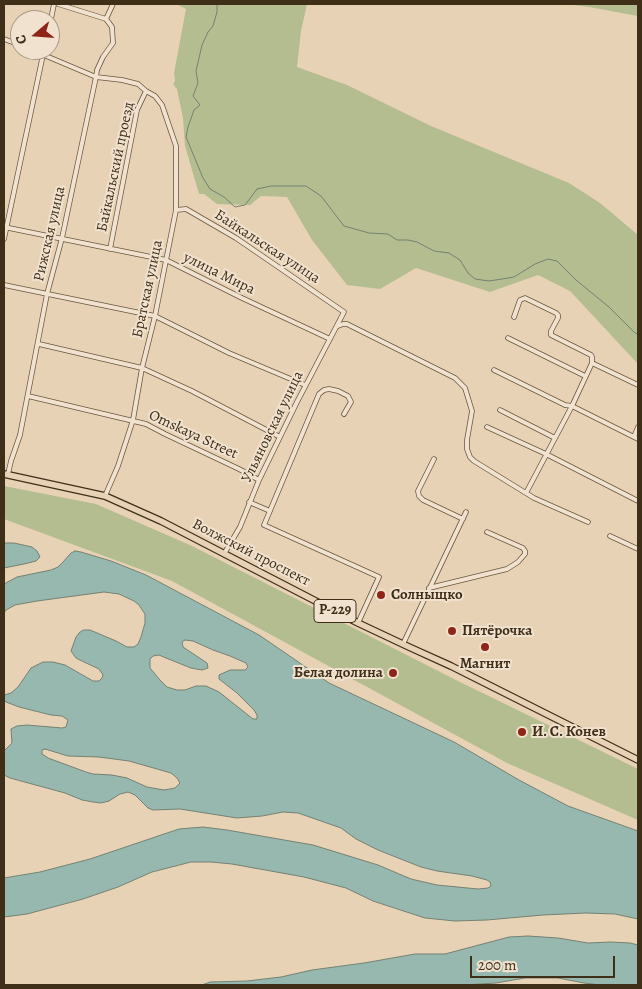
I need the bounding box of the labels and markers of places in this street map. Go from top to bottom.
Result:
place label: Солныщко [391,586,463,604]
marker: Солныщко [375,589,387,601]
place label: Пятёрочка [462,622,532,640]
marker: Пятёрочка [446,625,458,637]
marker: Магнит [479,641,491,653]
place label: Магнит [460,655,510,673]
place label: Белая долина [294,664,383,682]
marker: Белая долина [387,667,399,679]
place label: И. С. Конев [532,723,606,741]
marker: И. С. Конев [516,726,528,738]

